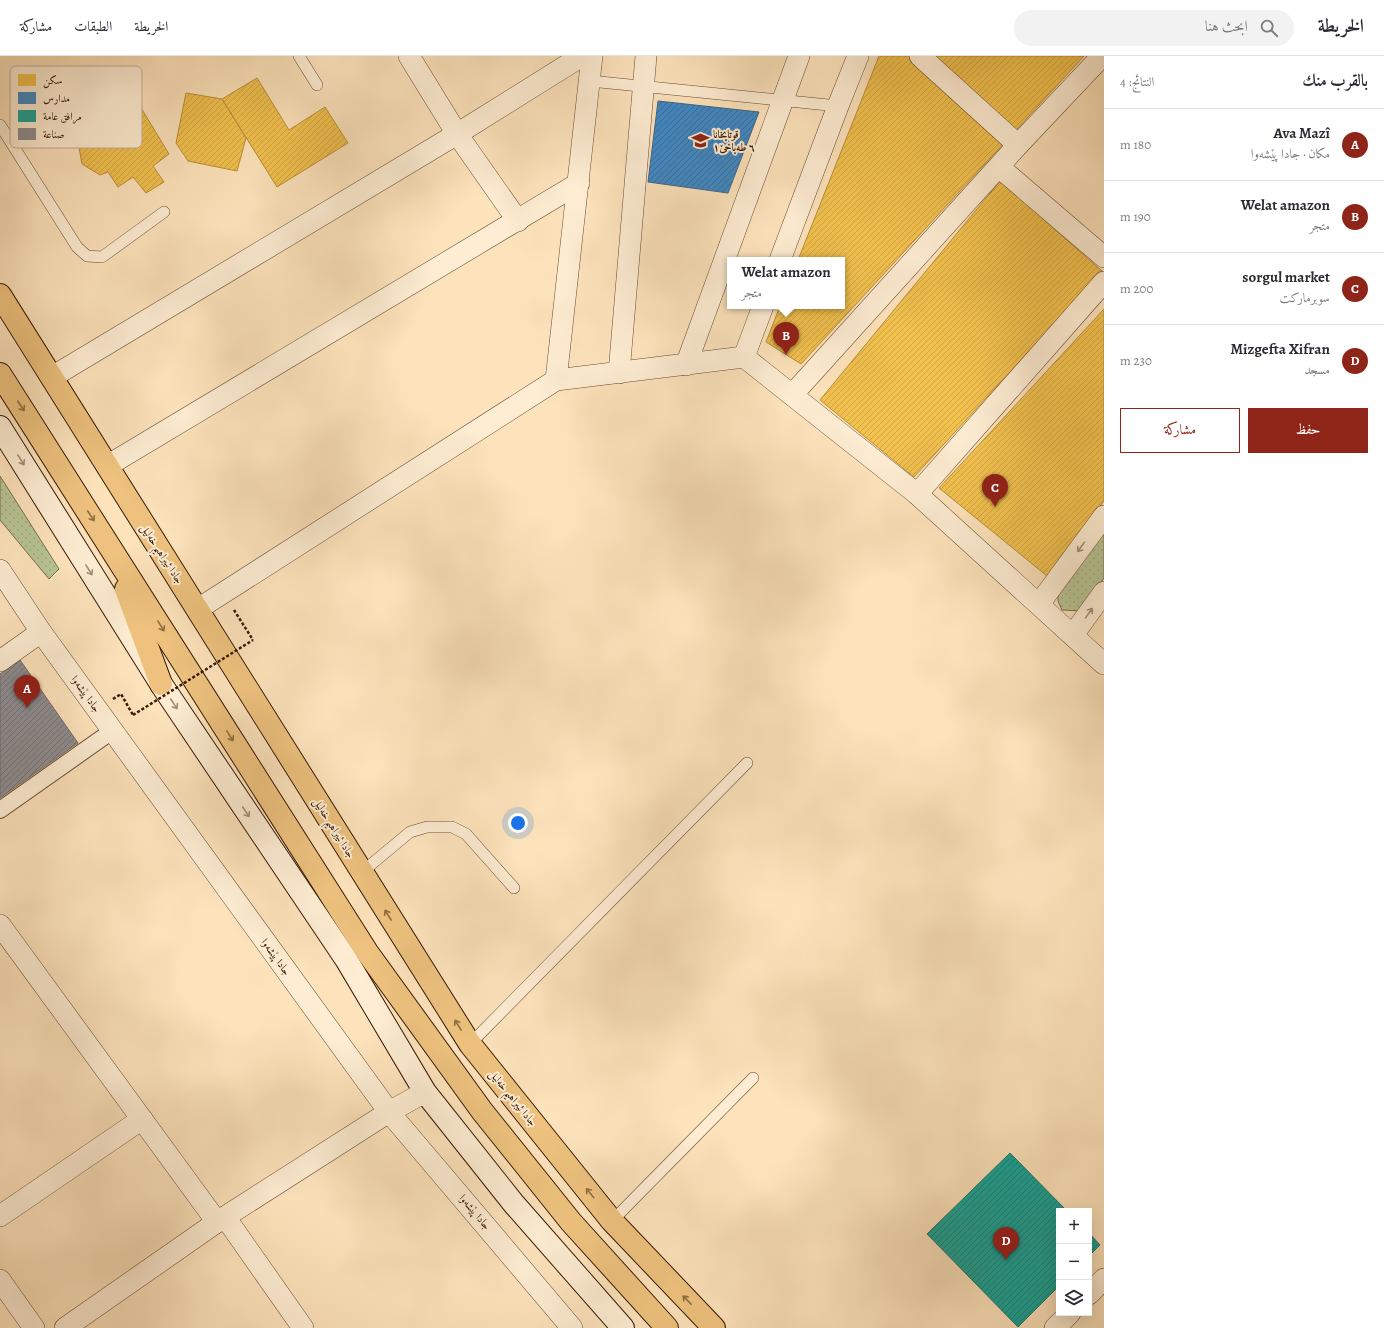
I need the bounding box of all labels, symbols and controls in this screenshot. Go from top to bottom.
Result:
search box [1014,10,1294,46]
text: الخريطة [1318,13,1364,39]
text: ابحث هنا [1205,16,1248,36]
text: مشاركة [20,17,52,36]
text: الطبقات [74,17,112,36]
text: الخريطة [134,17,168,36]
icon: search [1258,17,1280,39]
legend [10,66,142,148]
text: بالقرب منك [1302,69,1368,92]
text: سكن [43,73,62,89]
text: النتائج: 4 [1120,73,1154,90]
text: مدارس [43,91,70,106]
text: مرافق عامة [43,109,82,124]
text: Ava Mazî [1273,123,1330,143]
text: صناعة [43,127,65,142]
place label: قوتابخانا ۱٦ طەباخێ [713,127,755,155]
school or university icon: قوتابخانا ۱٦ طەباخێ [690,130,710,150]
text: 180 m [1120,136,1151,153]
text: A [1351,136,1359,153]
text: مكان · جادا پێشەوا [1251,145,1330,162]
text: Welat amazon [1241,195,1330,215]
text: 190 m [1120,208,1151,225]
text: B [1351,208,1359,225]
text: متجر [1309,217,1330,234]
popup [727,257,845,309]
text: Welat amazon [741,262,831,282]
text: sorgul market [1242,267,1330,287]
text: 200 m [1120,280,1153,297]
text: C [1351,280,1359,297]
text: متجر [741,284,762,301]
text: سوبرماركت [1280,289,1330,306]
pin: B [773,322,799,355]
text: Mizgefta Xifran [1230,339,1330,359]
text: 230 m [1120,352,1152,369]
text: D [1350,352,1360,369]
text: مسجد [1304,361,1330,378]
one-way arrow [17,400,25,411]
button: مشاركة [1120,408,1240,453]
button: حفظ [1248,408,1368,453]
one-way arrow [17,454,25,466]
pin: C [982,474,1008,507]
one-way arrow [87,510,95,521]
street label: جادا ئیبراهیم خەلیل [135,521,187,589]
one-way arrow [1077,542,1085,553]
one-way arrow [86,564,94,576]
one-way arrow [1085,608,1093,619]
one-way arrow [157,620,165,632]
street label: جادا پێشەوا [68,673,105,716]
pin: A [14,675,40,708]
one-way arrow [170,698,178,709]
one-way arrow [226,730,234,741]
street label: جادا ئیبراهیم خەلیل [307,795,359,863]
one-way arrow [242,806,251,817]
your location [508,813,528,833]
one-way arrow [384,909,392,921]
street label: جادا پێشەوا [258,936,295,979]
one-way arrow [454,1020,462,1031]
street label: جادا ئیبراهیم خەلیل [483,1067,540,1131]
one-way arrow [585,1188,594,1199]
street label: جادا پێشەوا [456,1191,494,1233]
map controls [1056,1208,1092,1316]
button: + [1056,1208,1092,1244]
pin: D [993,1227,1019,1260]
button: − [1056,1244,1092,1280]
button: layers [1056,1280,1092,1316]
one-way arrow [682,1295,692,1305]

